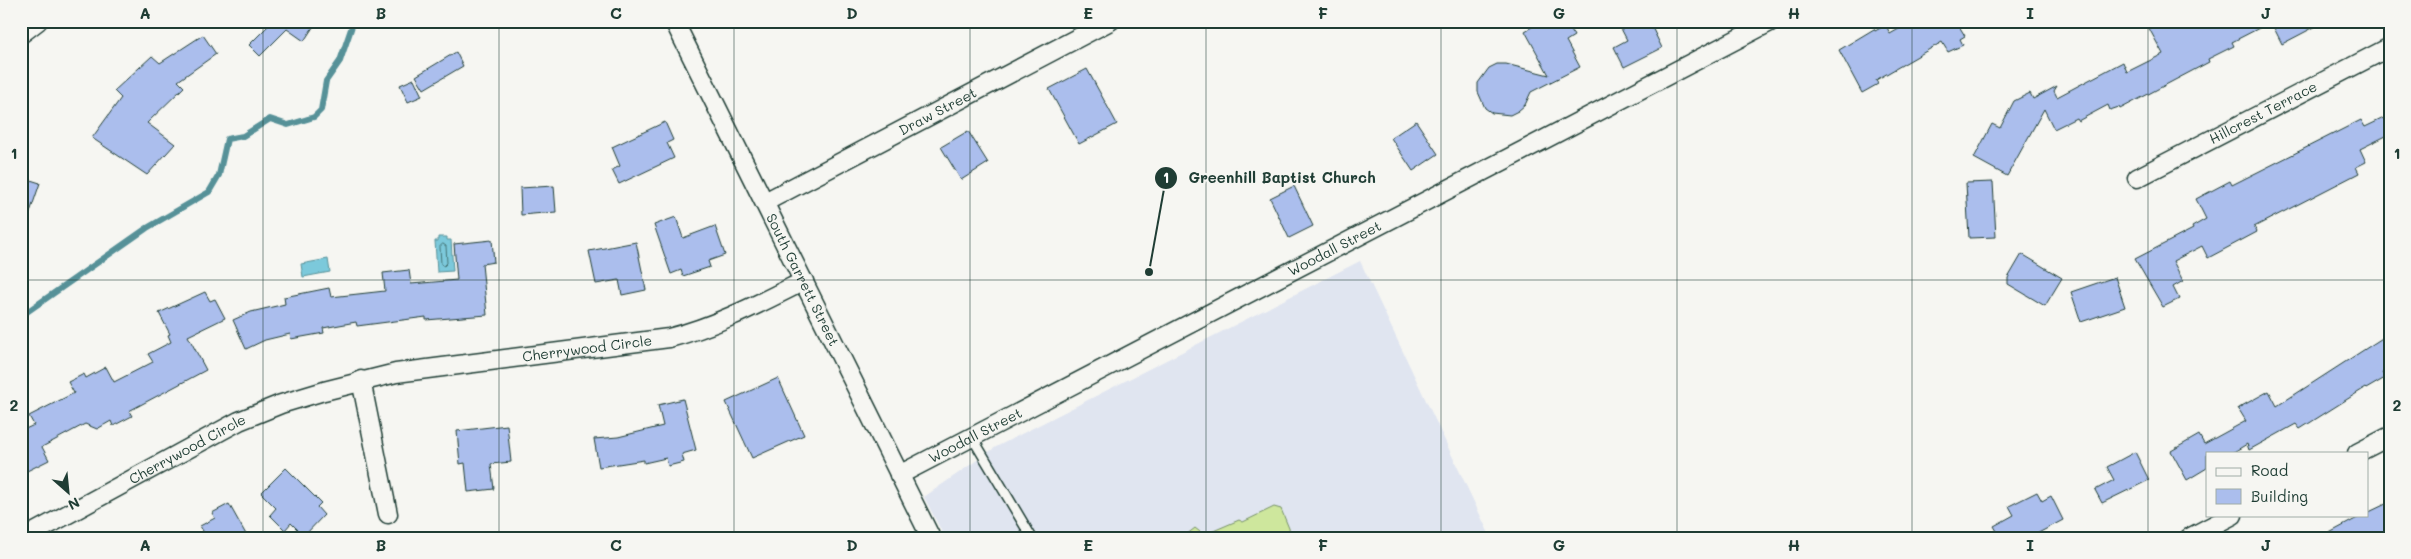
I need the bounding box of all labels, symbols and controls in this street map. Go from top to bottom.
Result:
text: A [139,2,151,23]
text: B [376,2,386,23]
text: C [610,2,622,23]
text: D [846,2,858,23]
text: E [1083,2,1093,23]
text: F [1318,2,1328,23]
text: G [1553,2,1565,23]
text: H [1788,2,1800,23]
text: I [2026,2,2034,23]
text: J [2261,2,2271,23]
street label: Hillcrest Terrace [2206,76,2320,148]
street label: Draw Street [895,83,980,139]
text: 1 [10,142,18,163]
text: 1 [2393,142,2401,163]
callout: Greenhill Baptist Church [1154,163,1386,193]
text: 1 [1163,167,1169,187]
text: Greenhill Baptist Church [1188,167,1376,187]
street label: South Garrett Street [762,210,844,349]
street label: Woodall Street [1284,216,1384,280]
street label: Cherrywood Circle [521,330,653,366]
text: 2 [10,394,19,415]
text: 2 [2393,394,2402,415]
street label: Woodall Street [925,403,1025,467]
street label: Cherrywood Circle [125,409,248,488]
legend [2206,452,2368,516]
text: Road [2251,460,2288,480]
north arrow [42,466,92,516]
text: Building [2251,486,2308,506]
text: N [65,493,83,515]
text: A [139,534,151,555]
text: B [376,534,386,555]
text: C [610,534,622,555]
text: D [846,534,858,555]
text: E [1083,534,1093,555]
text: F [1318,534,1328,555]
text: G [1553,534,1565,555]
text: H [1788,534,1800,555]
text: I [2026,534,2034,555]
text: J [2261,534,2271,555]

